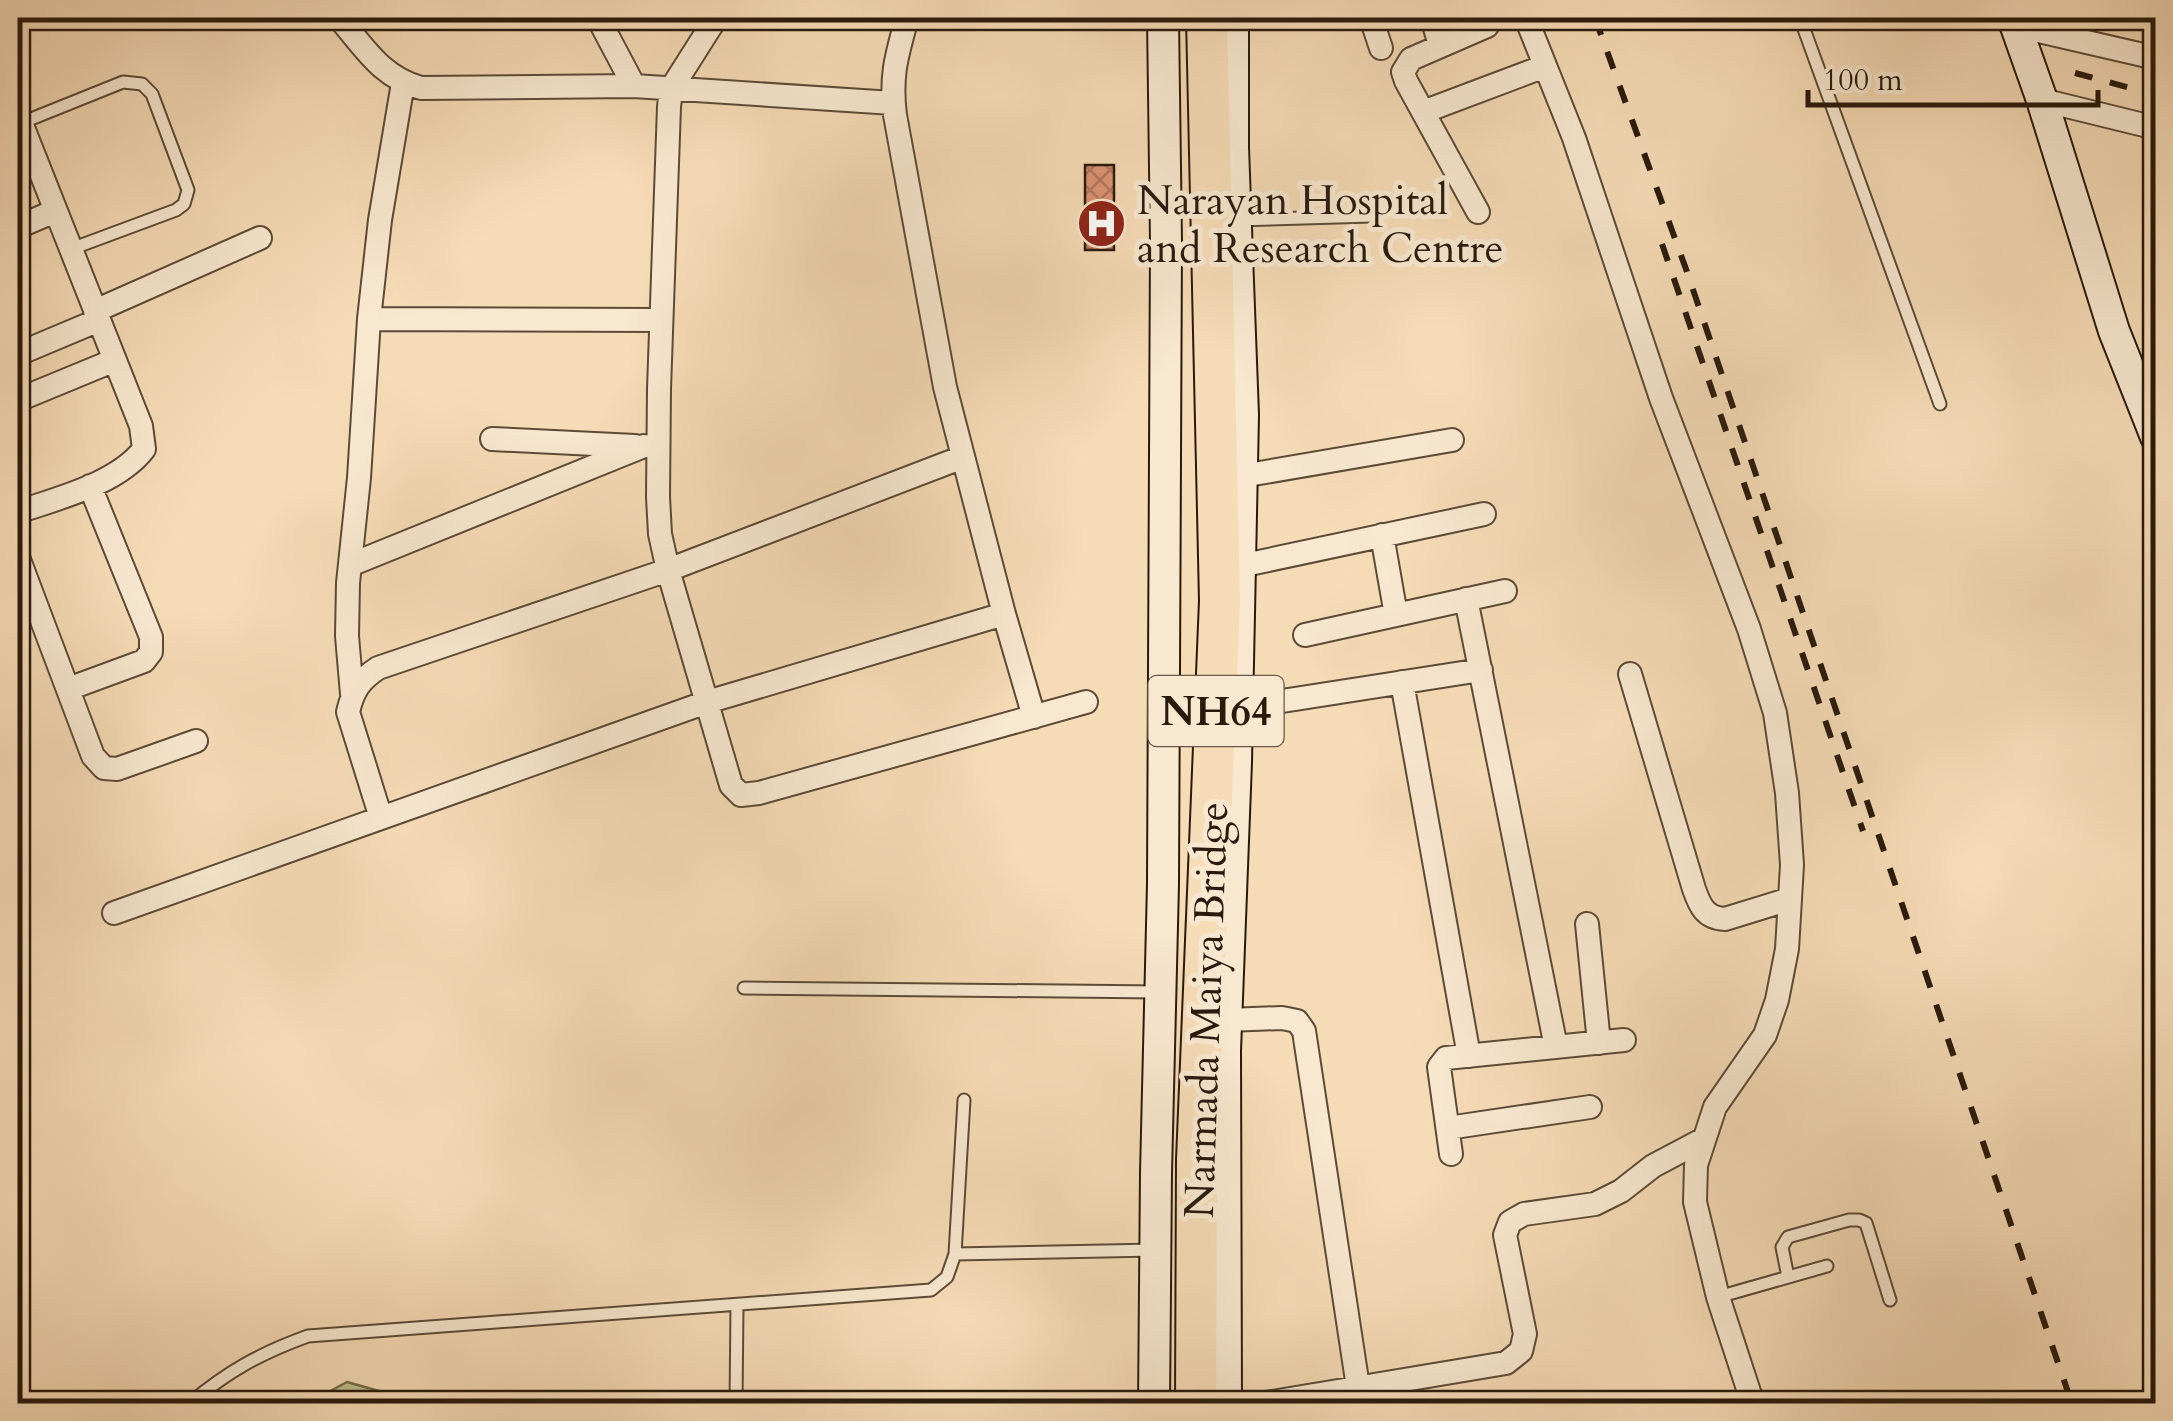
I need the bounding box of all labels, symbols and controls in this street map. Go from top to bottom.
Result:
scale bar [1808,45,2098,107]
text: 100 m [1823,60,1903,101]
place label: Narayan Hospital and Research Centre [1137,172,1504,277]
hospital icon: Narayan Hospital and Research Centre [1076,197,1128,249]
road number: NH64 [1148,676,1284,746]
street label: Narmada Maiya Bridge [1171,801,1242,1219]

